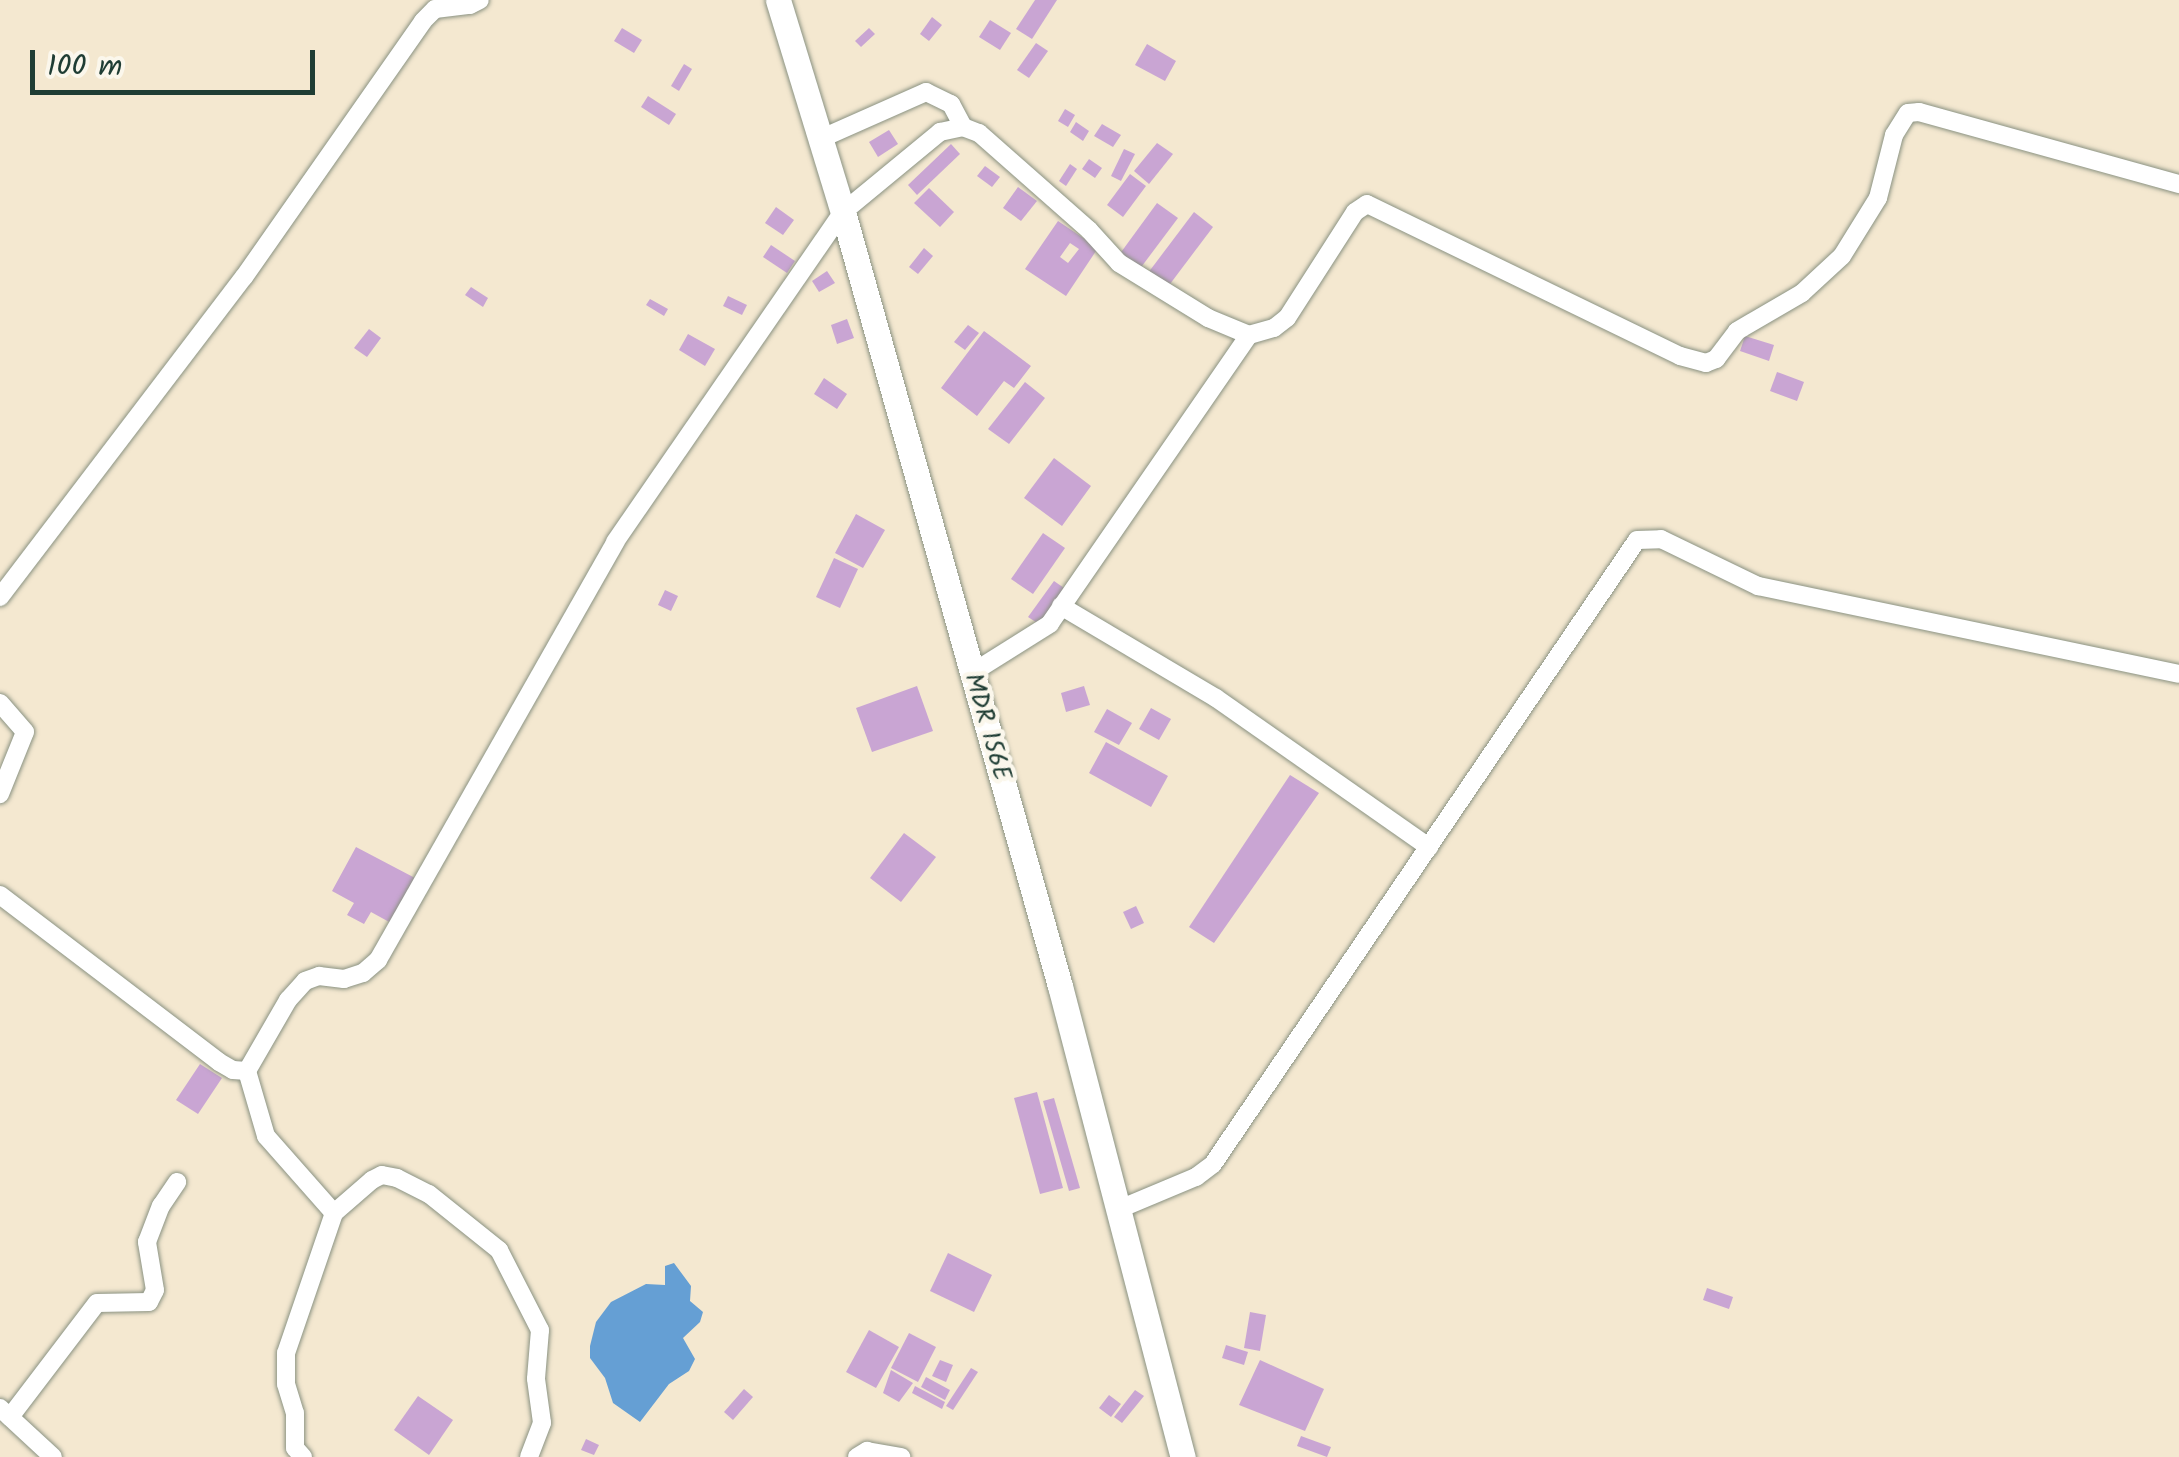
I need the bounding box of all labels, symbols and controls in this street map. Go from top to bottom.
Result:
scale bar [35,30,320,92]
text: 100 m [47,43,122,91]
street label: MDR 156E [957,670,1017,784]

